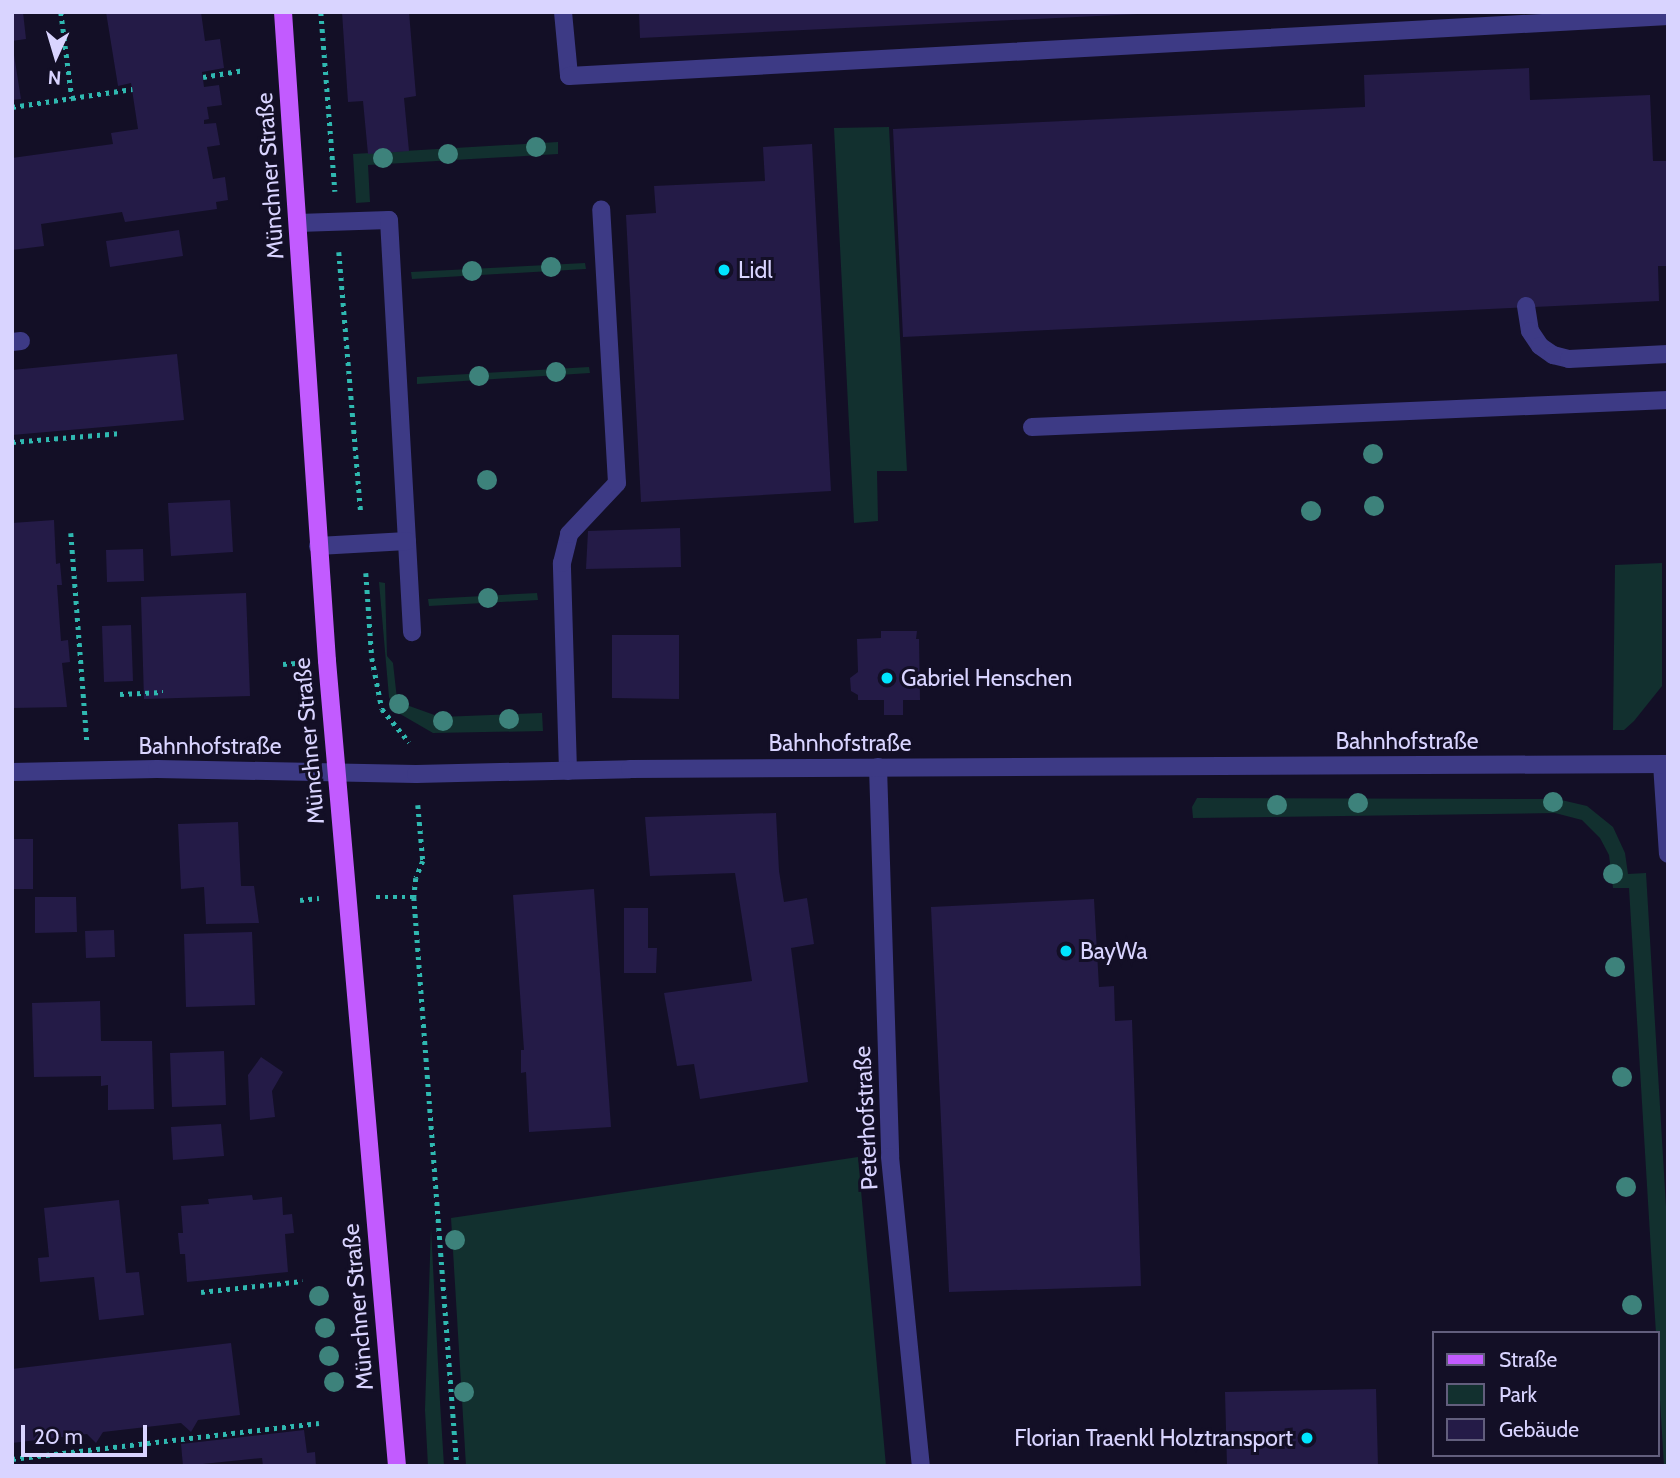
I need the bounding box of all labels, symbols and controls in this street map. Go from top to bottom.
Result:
north arrow [21,21,91,91]
text: N [47,66,62,89]
street label: Münchner Straße [250,92,290,260]
place label: Lidl [738,256,773,284]
marker: Lidl [716,262,732,278]
street label: Münchner Straße [288,657,330,825]
place label: Gabriel Henschen [901,664,1072,692]
marker: Gabriel Henschen [879,670,895,686]
street label: Bahnhofstraße [1335,727,1479,755]
street label: Bahnhofstraße [768,729,912,757]
street label: Bahnhofstraße [138,732,282,760]
place label: BayWa [1080,937,1147,965]
marker: BayWa [1058,943,1074,959]
street label: Peterhofstraße [848,1045,884,1191]
street label: Münchner Straße [337,1223,379,1391]
legend [1432,1331,1659,1457]
text: Straße [1499,1347,1557,1372]
text: Park [1499,1382,1537,1407]
scale bar [24,1412,150,1456]
text: Gebäude [1499,1417,1579,1442]
text: 20 m [34,1424,83,1449]
place label: Florian Traenkl Holztransport [1014,1424,1293,1452]
marker: Florian Traenkl Holztransport [1299,1430,1315,1446]

